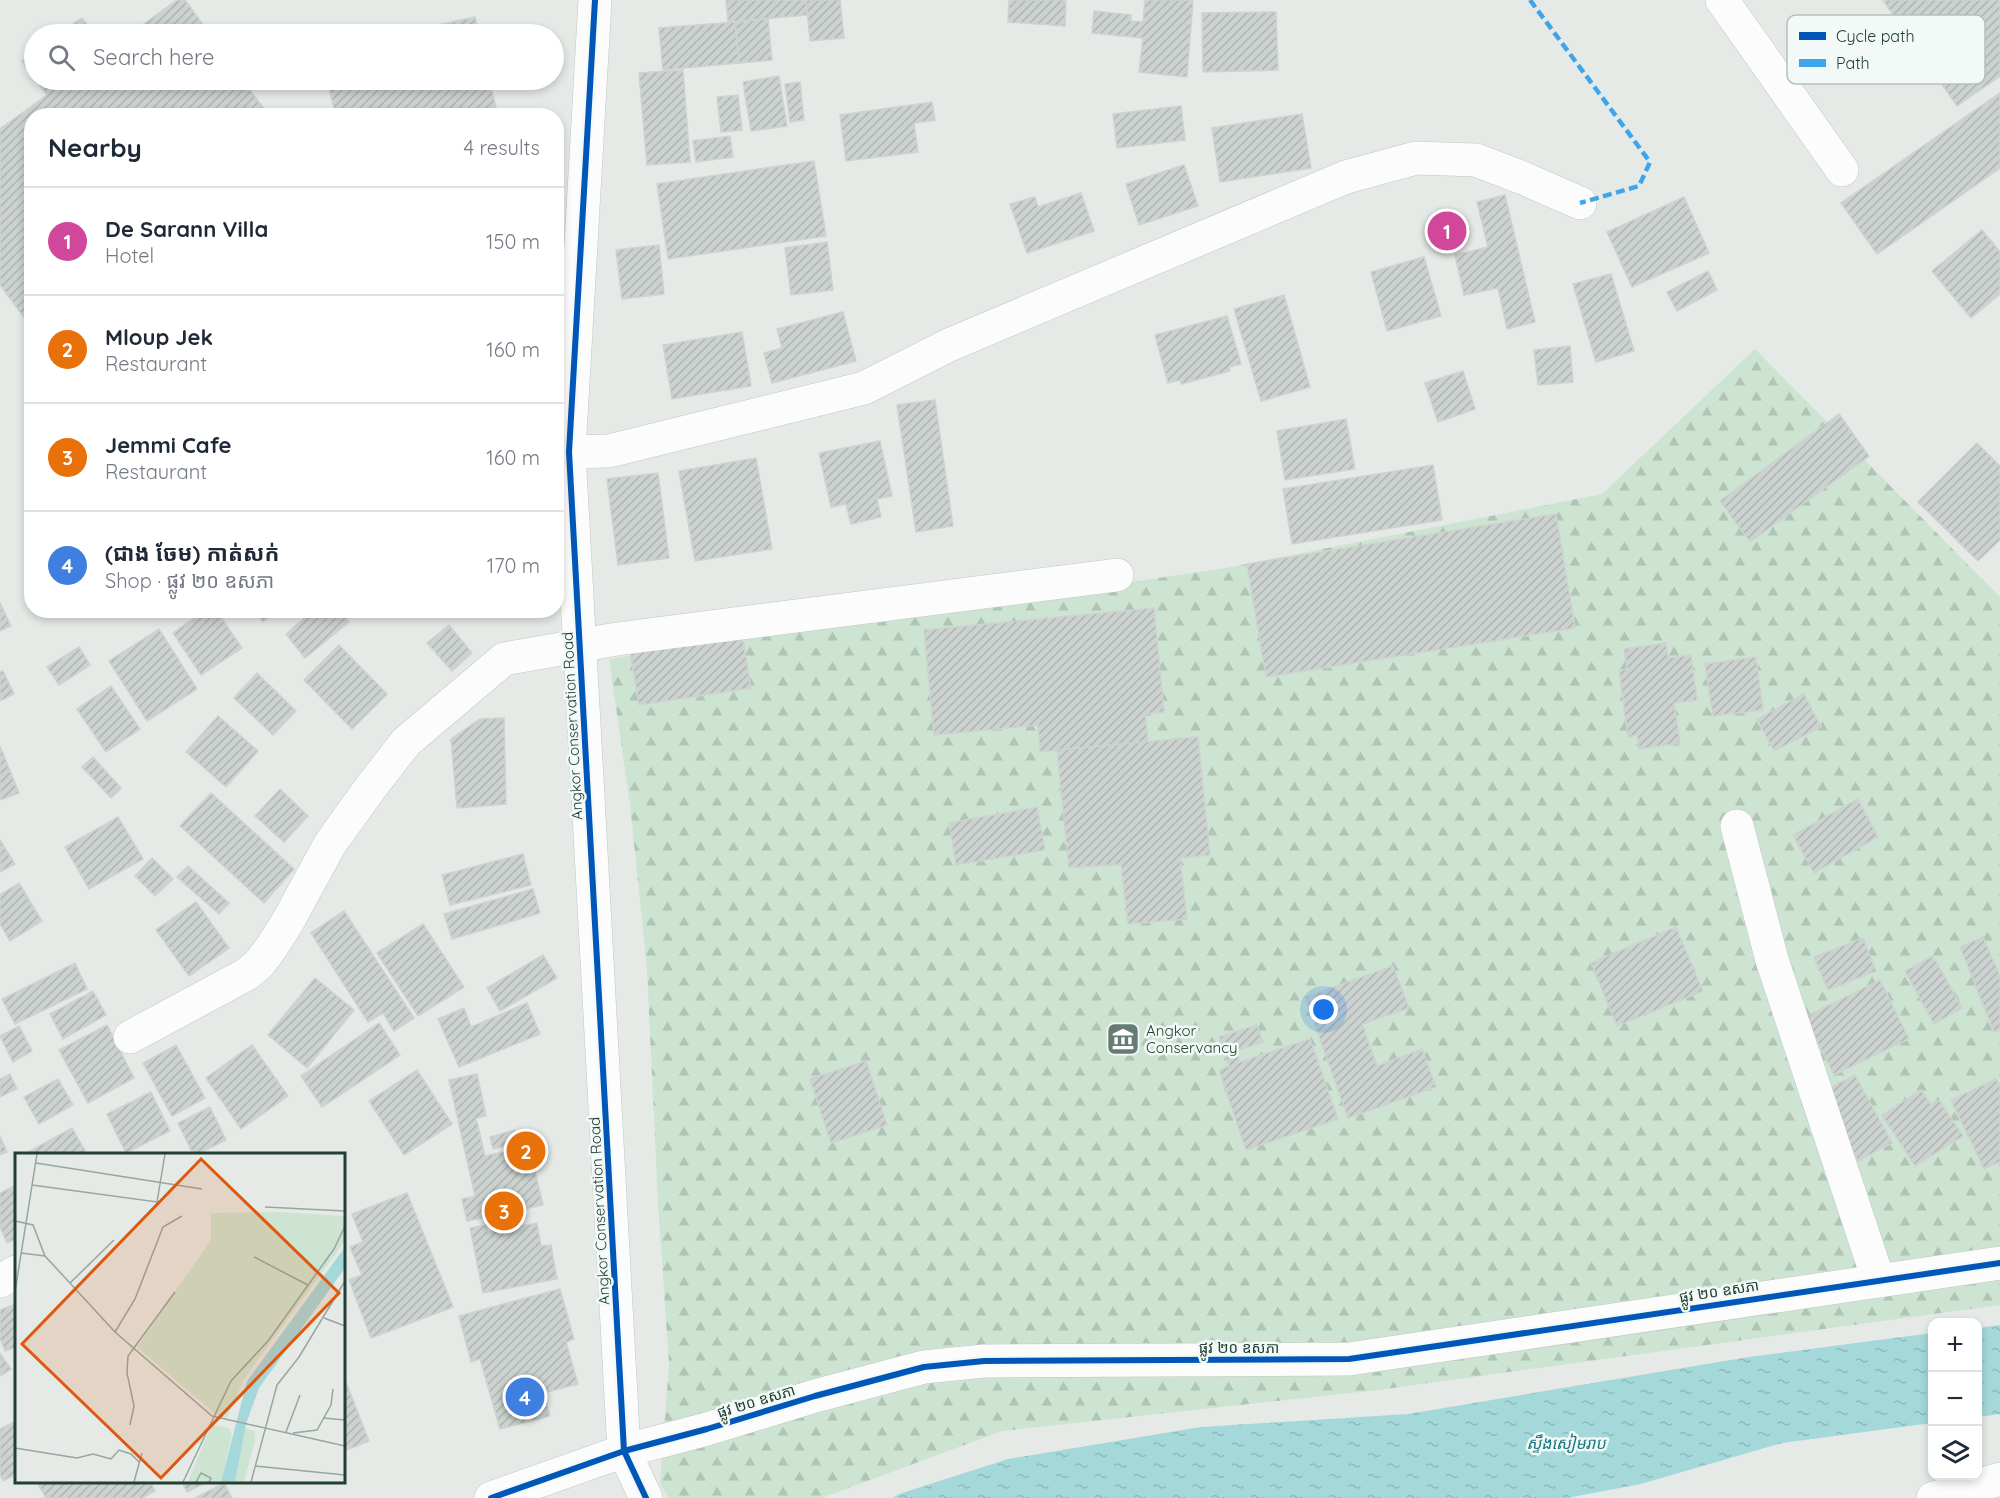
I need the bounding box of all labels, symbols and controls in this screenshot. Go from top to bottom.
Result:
legend [1787,15,1985,84]
search box [24,24,564,90]
text: Cycle path [1836,26,1915,46]
icon: search [45,41,78,74]
text: Search here [93,43,214,71]
text: Path [1836,53,1870,73]
text: Nearby [48,131,142,164]
text: 4 results [464,135,540,160]
pin: 1 [1428,208,1466,254]
text: De Sarann Villa [105,215,268,243]
text: 1 [64,229,71,254]
text: 150 m [486,229,540,254]
text: Hotel [105,243,154,268]
text: Mloup Jek [105,323,213,351]
text: 2 [62,337,73,362]
text: 160 m [486,337,540,362]
text: Restaurant [105,351,207,376]
text: Jemmi Cafe [105,431,232,459]
text: 3 [62,445,73,470]
text: 160 m [486,445,540,470]
text: Restaurant [105,459,207,484]
text: (ជាង ចែម) កាត់សក់ [105,539,279,567]
text: 4 [62,553,73,578]
text: 170 m [487,553,540,578]
text: Shop · ផ្លូវ ២០ ឧសភា [105,568,274,593]
street label: Angkor Conservation Road [558,631,586,821]
your location [1309,995,1338,1024]
museum icon: Angkor Conservancy [1105,1021,1141,1057]
place label: Angkor Conservancy [1146,1021,1238,1057]
street label: Angkor Conservation Road [585,1116,613,1306]
pin: 2 [506,1128,546,1174]
inset map [15,1153,345,1483]
pin: 3 [484,1188,524,1234]
street label: ផ្លូវ ២០ ឧសភា [1678,1275,1761,1311]
map controls [1928,1318,1982,1480]
button: + [1928,1318,1982,1372]
street label: ផ្លូវ ២០ ឧសភា [1199,1338,1279,1361]
button: − [1928,1372,1982,1426]
pin: 4 [506,1374,544,1420]
street label: ផ្លូវ ២០ ឧសភា [715,1380,799,1426]
button: layers [1928,1426,1982,1480]
water label: ស្ទឹងសៀមរាប [1526,1433,1607,1453]

